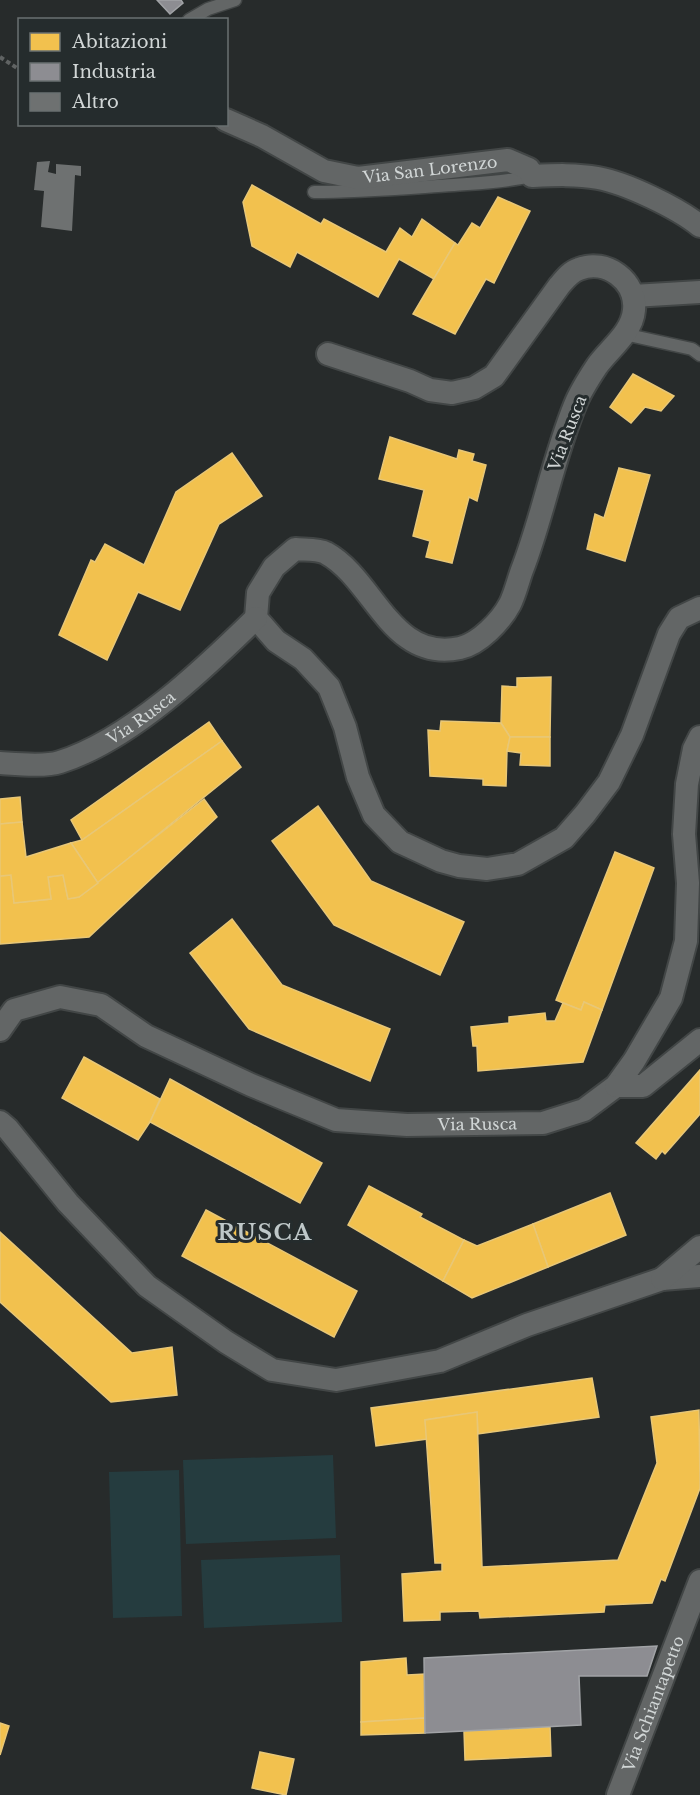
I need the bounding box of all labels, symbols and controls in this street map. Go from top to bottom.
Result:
legend [18,18,228,126]
text: Abitazioni [71,31,167,53]
text: Industria [72,61,156,83]
text: Altro [71,91,119,113]
street label: Via San Lorenzo [361,151,498,187]
street label: Via Rusca [543,392,591,474]
street label: Via Rusca [102,686,179,749]
street label: Via Rusca [437,1113,517,1135]
district label: RUSCA [218,1219,312,1246]
street label: Via Schiantapetto [618,1633,688,1775]

